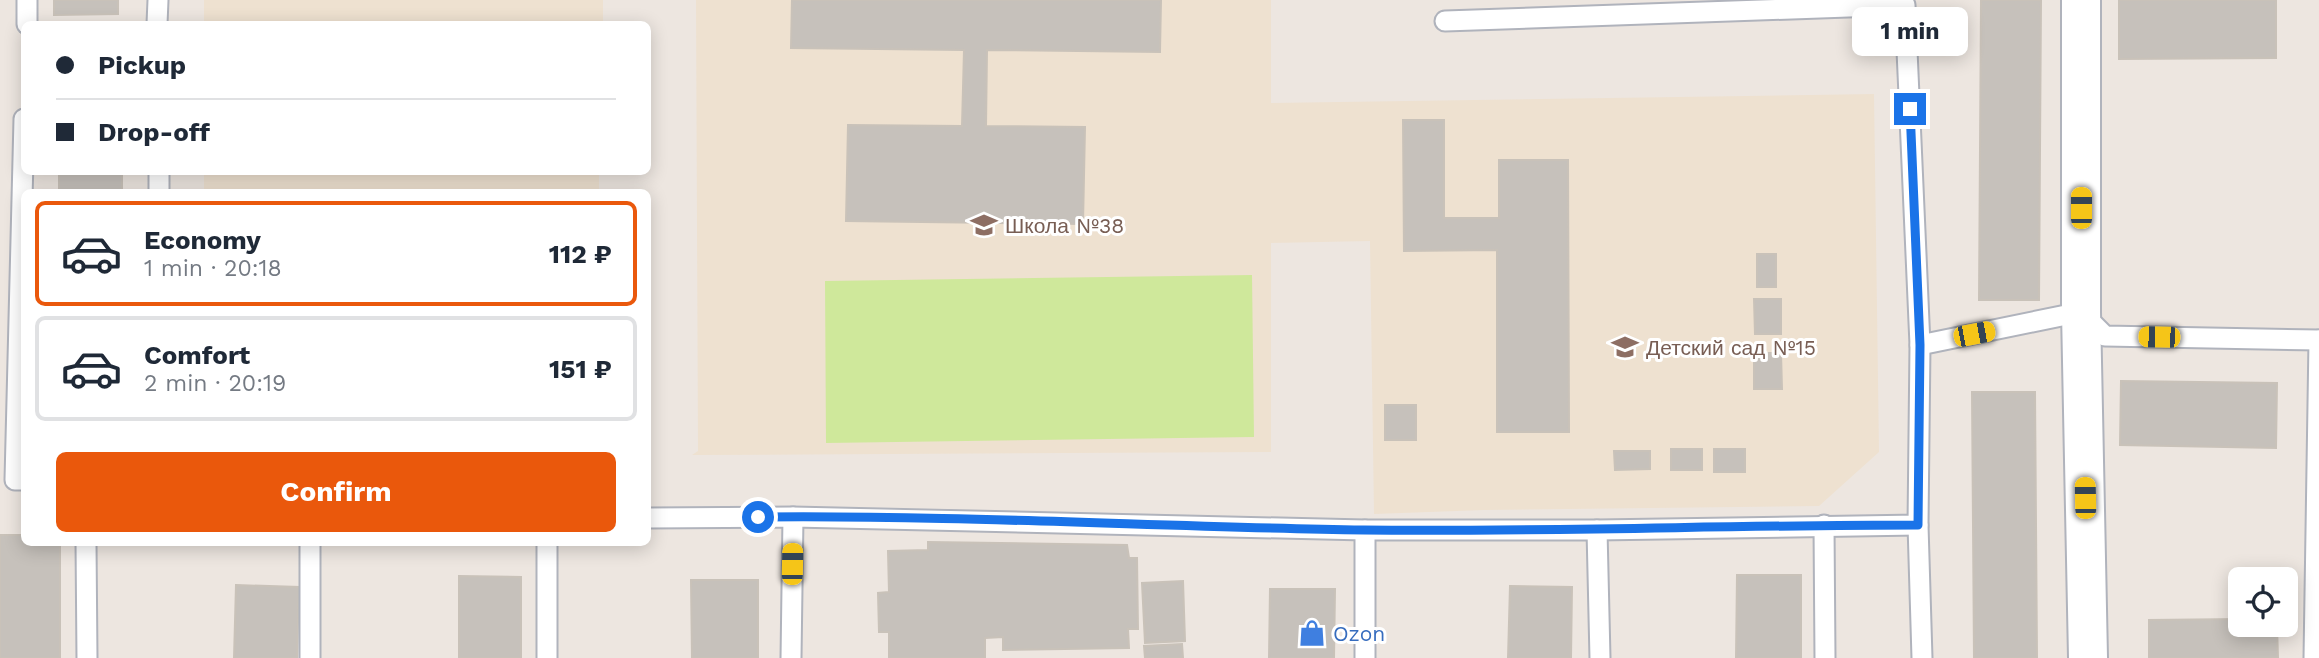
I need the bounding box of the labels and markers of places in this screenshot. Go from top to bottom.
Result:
school or university icon: Школа №38 [969,210,999,240]
place label: Школа №38 [1005,213,1124,238]
school or university icon: Детский сад №15 [1610,332,1640,362]
place label: Детский сад №15 [1646,335,1816,360]
shop icon: Ozon [1297,618,1327,648]
place label: Ozon [1333,621,1385,646]

